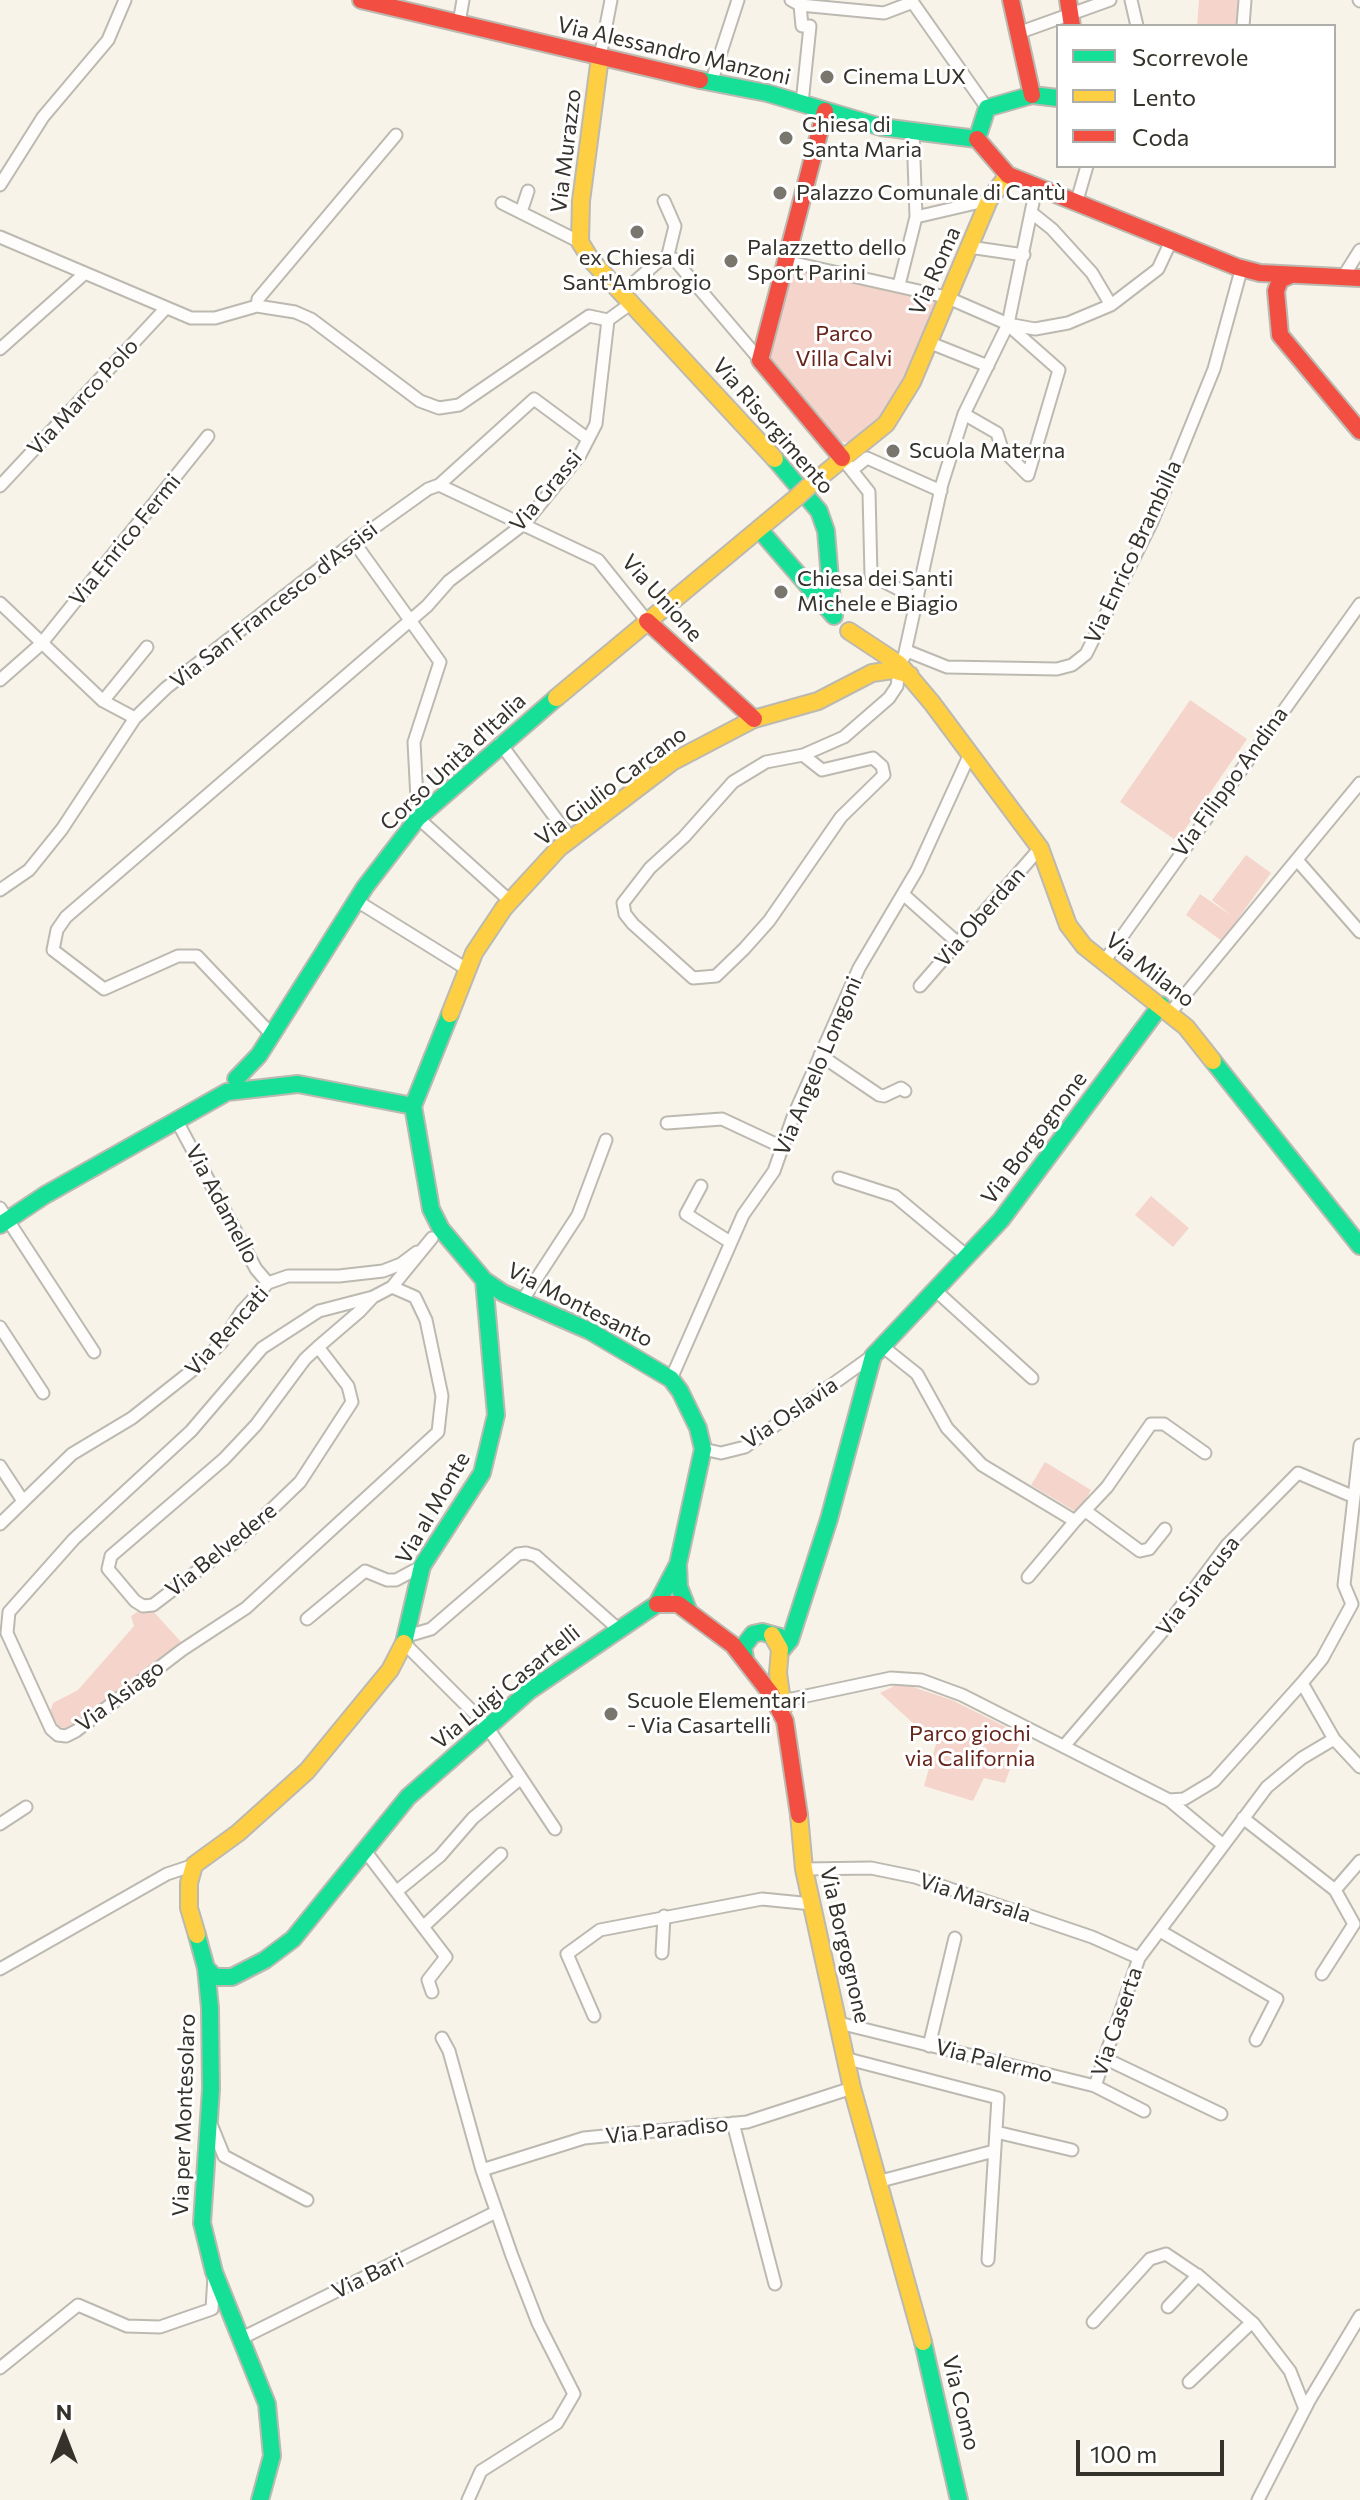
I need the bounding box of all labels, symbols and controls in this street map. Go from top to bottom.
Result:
street label: Via Alessandro Manzoni [555,11,793,91]
legend [1056,24,1336,168]
text: Scorrevole [1132,42,1248,71]
place label: Cinema LUX [843,64,966,90]
marker: Cinema LUX [818,68,836,86]
text: Lento [1132,82,1196,111]
street label: Via Murazzo [545,87,587,215]
place label: Chiesa di Santa Maria [802,112,922,164]
text: Coda [1132,122,1189,151]
marker: Chiesa di Santa Maria [777,129,795,147]
place label: Palazzo Comunale di Cantù [796,180,1066,206]
marker: Palazzo Comunale di Cantù [771,184,789,202]
marker: ex Chiesa di Sant'Ambrogio [628,223,646,241]
street label: Via Roma [904,223,966,319]
place label: Palazzetto dello Sport Parini [747,235,907,286]
place label: ex Chiesa di Sant'Ambrogio [563,245,711,296]
marker: Palazzetto dello Sport Parini [722,252,740,270]
park label: Parco Villa Calvi [796,321,892,372]
street label: Via Marco Polo [22,333,144,461]
street label: Via Risorgimento [707,353,839,499]
place label: Scuola Materna [909,438,1065,464]
marker: Scuola Materna [884,442,902,460]
street label: Via Grassi [504,445,588,537]
street label: Via Enrico Brambilla [1079,456,1187,648]
street label: Via Enrico Fermi [64,469,186,611]
street label: Via San Francesco d'Assisi [165,516,383,694]
street label: Via Unione [616,549,708,647]
place label: Chiesa dei Santi Michele e Biagio [797,566,958,618]
marker: Chiesa dei Santi Michele e Biagio [772,583,790,601]
street label: Corso Unità d'Italia [375,688,531,836]
street label: Via Filippo Andina [1167,702,1293,862]
street label: Via Giulio Carcano [530,721,692,851]
street label: Via Oberdan [929,861,1031,973]
street label: Via Milano [1100,927,1200,1013]
street label: Via Angelo Longoni [768,972,868,1160]
street label: Via Borgognone [976,1066,1092,1210]
street label: Via Adamello [180,1140,264,1268]
street label: Via Montesanto [503,1257,657,1353]
street label: Via Rencati [180,1281,274,1381]
street label: Via Oslavia [737,1371,843,1455]
street label: Via al Monte [390,1447,476,1569]
street label: Via Belvedere [160,1497,282,1603]
street label: Via Siracusa [1151,1531,1245,1641]
street label: Via Luigi Casartelli [427,1619,585,1755]
street label: Via Asiago [71,1654,169,1738]
place label: Scuole Elementari - Via Casartelli [627,1688,806,1740]
marker: Scuole Elementari - Via Casartelli [602,1705,620,1723]
park label: Parco giochi via California [905,1721,1035,1772]
street label: Via Borgognone [814,1864,876,2026]
street label: Via Marsala [916,1868,1034,1928]
street label: Via Caserta [1086,1964,1148,2080]
street label: Via per Montesolaro [167,2013,201,2217]
street label: Via Palermo [933,2034,1055,2088]
street label: Via Paradiso [604,2110,730,2150]
street label: Via Bari [328,2247,408,2305]
street label: Via Como [936,2353,986,2453]
north arrow [24,2396,104,2476]
text: N [56,2398,72,2425]
scale bar [1080,2424,1228,2474]
text: 100 m [1090,2439,1157,2468]

